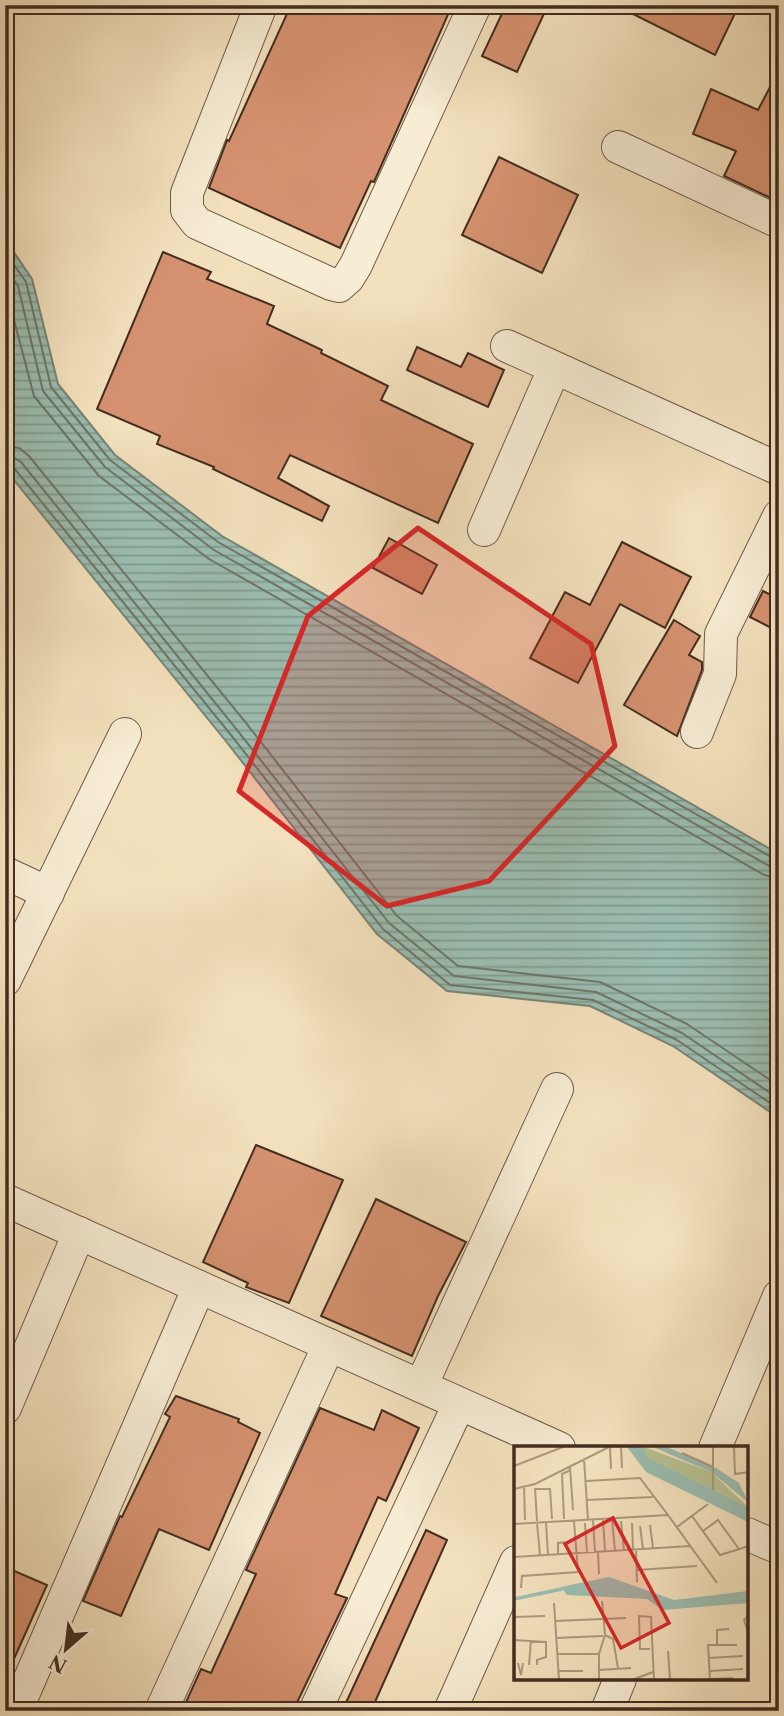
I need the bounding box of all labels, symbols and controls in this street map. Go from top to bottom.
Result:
inset map [514,1446,749,1681]
north arrow [32,1614,102,1684]
text: N [46,1650,71,1678]

